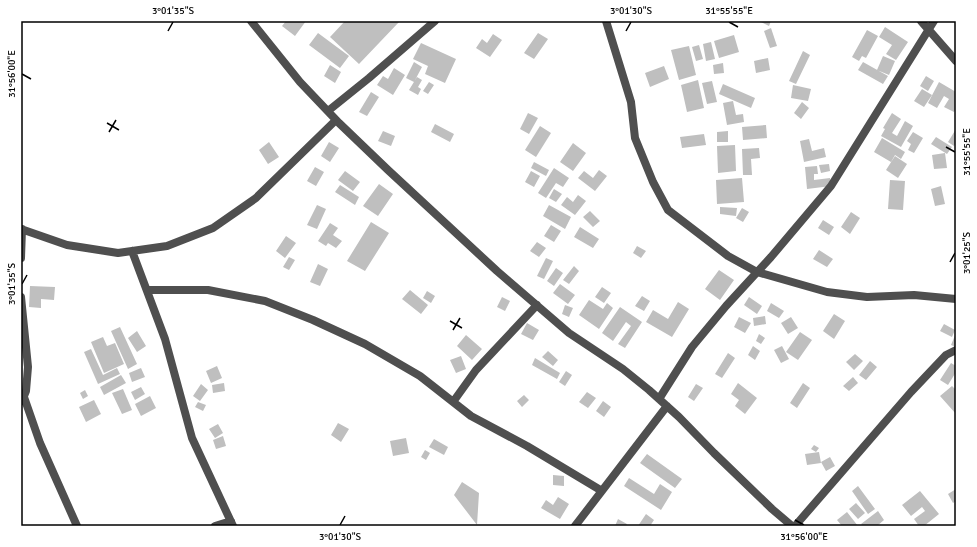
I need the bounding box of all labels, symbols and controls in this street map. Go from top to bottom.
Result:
text: 3°01'35"S [152,5,195,17]
text: 3°01'30"S [610,5,653,17]
text: 31°55'55"E [705,5,753,17]
text: 31°56'00"E [6,50,18,98]
text: 31°55'55"E [961,128,973,176]
text: 3°01'25"S [961,231,973,274]
text: 3°01'35"S [6,262,18,305]
text: 3°01'30"S [319,531,362,543]
text: 31°56'00"E [780,531,828,543]

